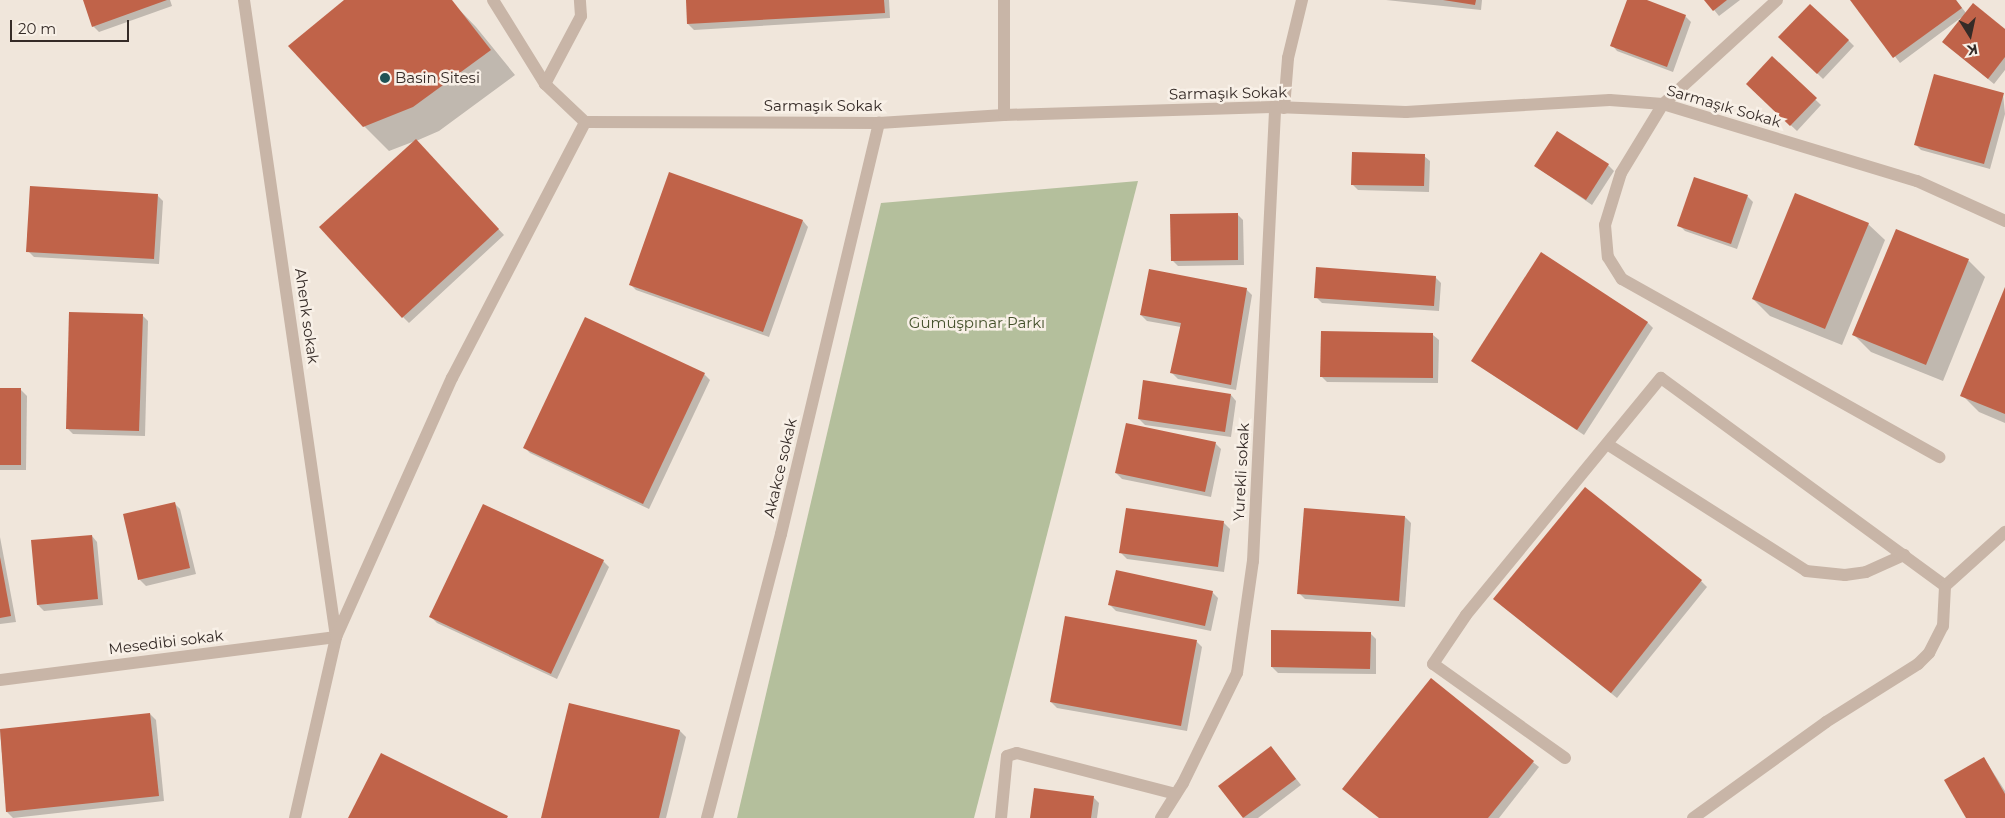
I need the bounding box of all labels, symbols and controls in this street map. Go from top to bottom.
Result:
scale bar [12,10,131,42]
north arrow [1945,10,1995,60]
text: 20 m [18,19,56,38]
text: K [1966,40,1979,60]
place label: Basin Sitesi [395,69,480,87]
marker: Basin Sitesi [379,72,391,84]
street label: Sarmaşık Sokak [1665,81,1783,131]
street label: Sarmaşık Sokak [1169,83,1287,103]
street label: Sarmaşık Sokak [764,97,882,115]
street label: Ahenk sokak [291,267,323,365]
park label: Gümüşpınar Parkı [909,314,1045,332]
street label: Akakce sokak [760,416,800,520]
street label: Yurekli sokak [1229,422,1253,522]
street label: Mesedibi sokak [108,626,224,658]

